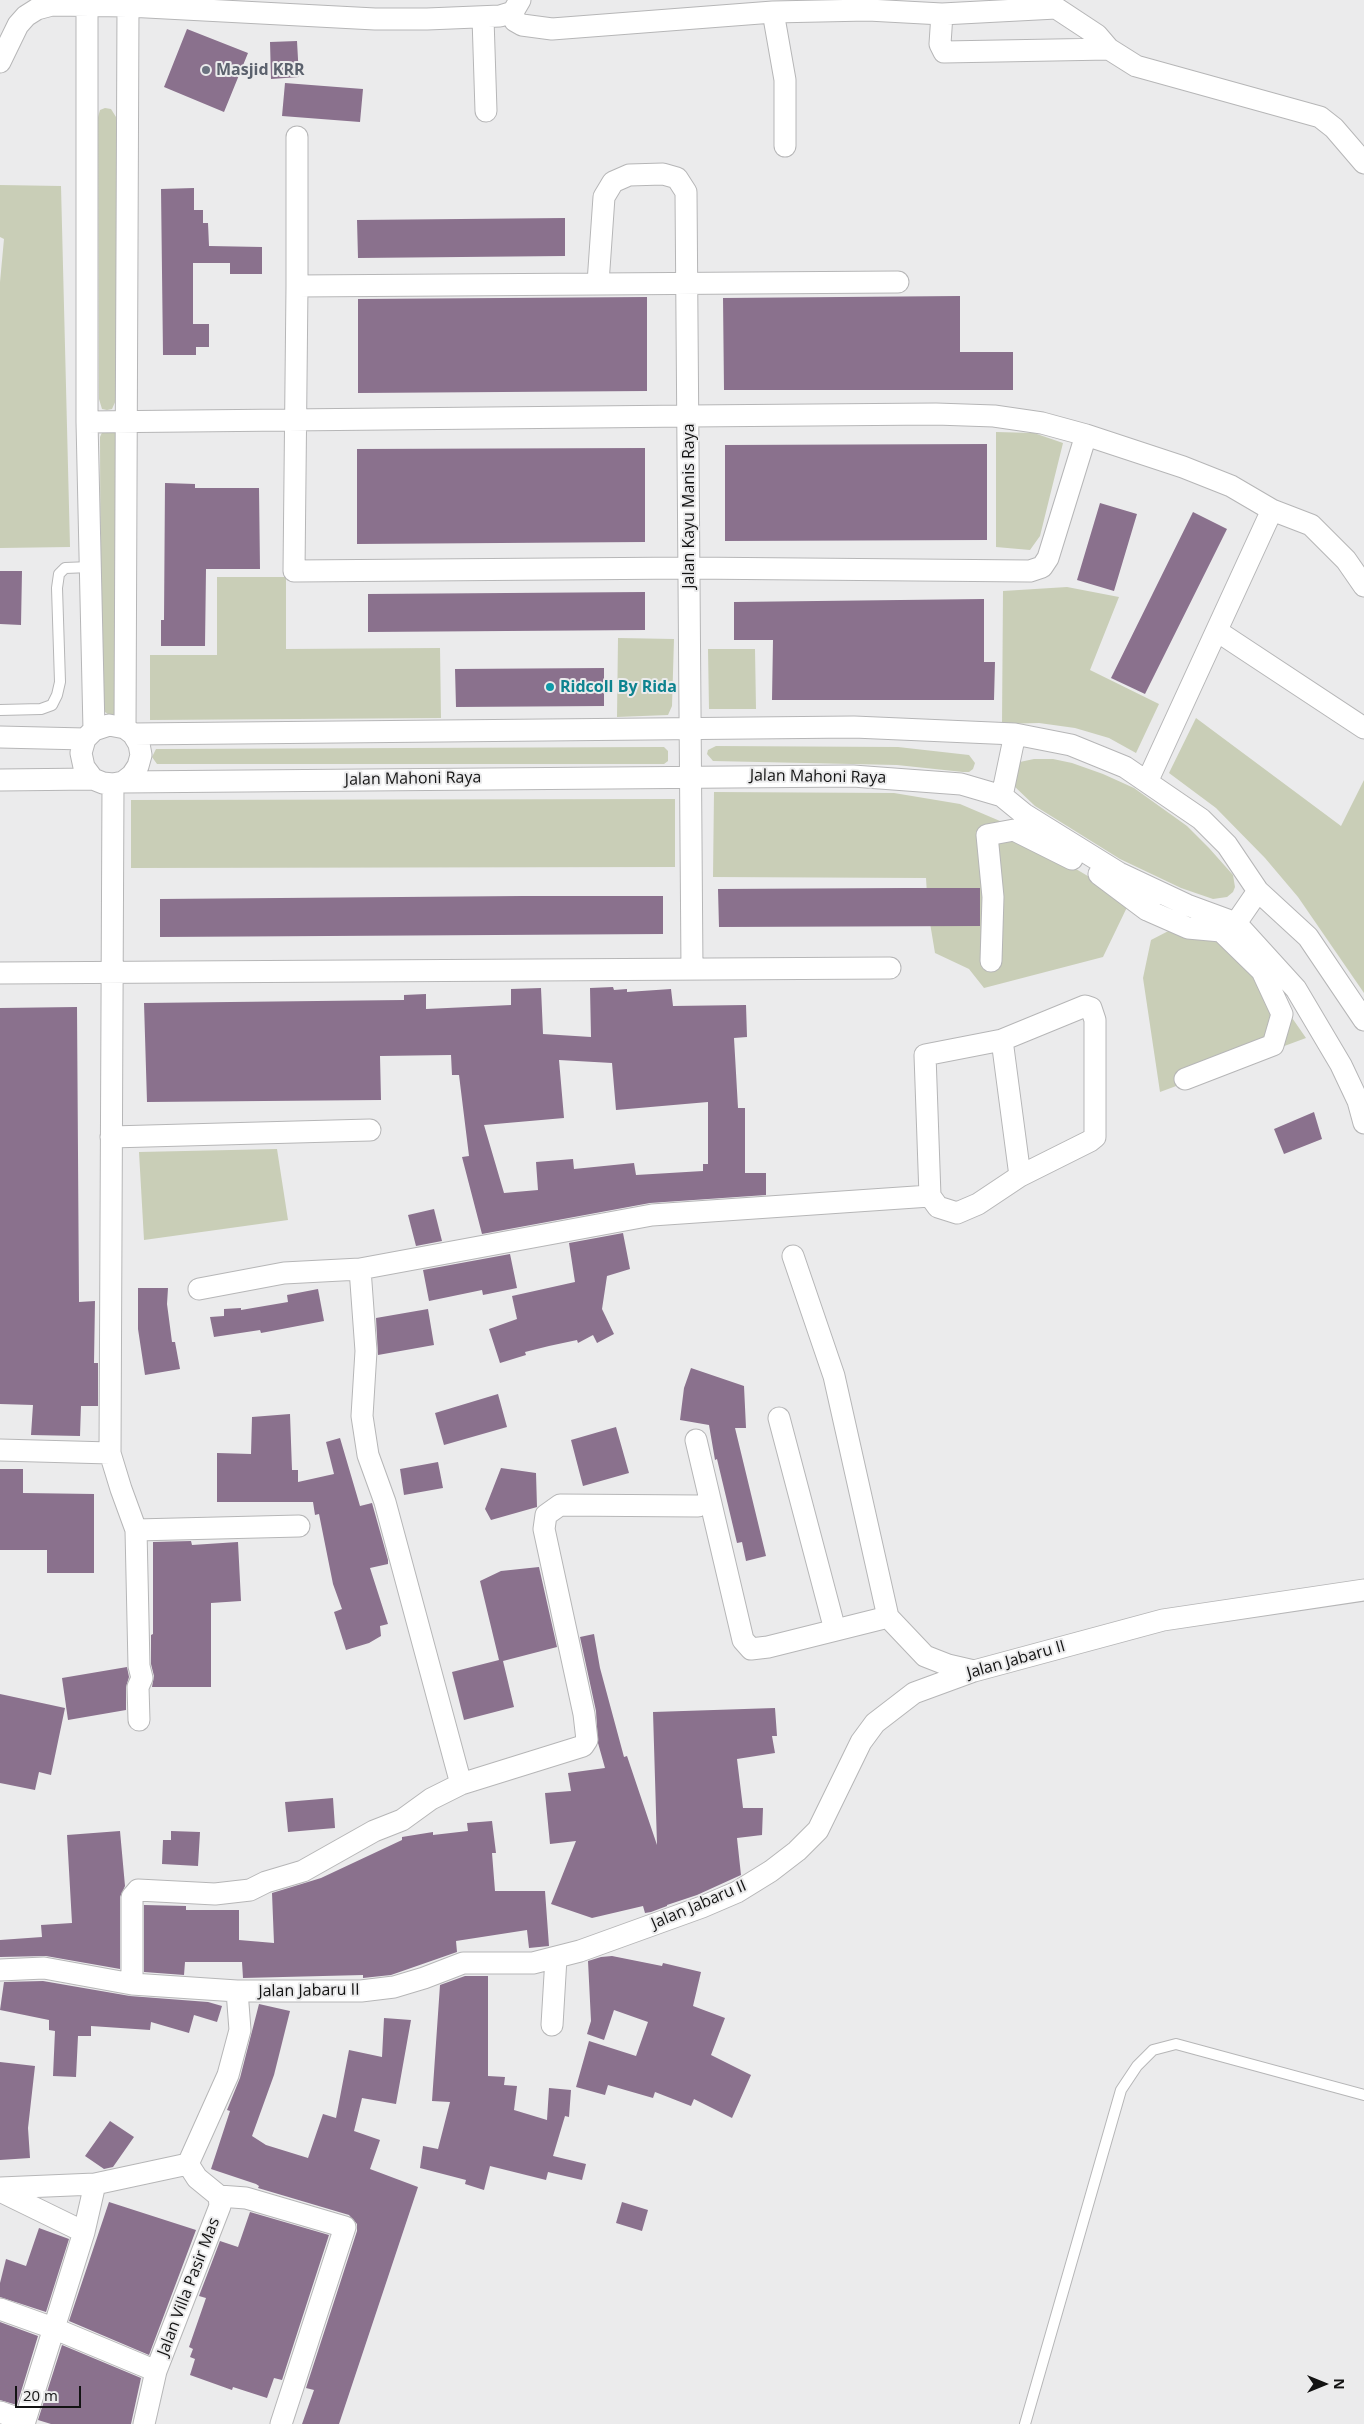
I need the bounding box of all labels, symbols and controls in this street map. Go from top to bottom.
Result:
place label: Masjid KRR [216,60,304,80]
marker: Masjid KRR [200,64,212,76]
street label: Jalan Kayu Manis Raya [679,423,699,589]
place label: Ridcoll By Rida [560,677,677,697]
marker: Ridcoll By Rida [544,681,556,693]
street label: Jalan Mahoni Raya [750,766,886,788]
street label: Jalan Mahoni Raya [345,768,481,790]
street label: Jalan Jabaru II [965,1637,1067,1683]
street label: Jalan Jabaru II [649,1876,749,1934]
street label: Jalan Jabaru II [258,1981,360,2001]
street label: Jalan Villa Pasir Mas [154,2215,224,2359]
north arrow [1299,2359,1349,2409]
scale bar [18,2376,84,2408]
text: N [1330,2378,1349,2390]
text: 20 m [23,2385,58,2405]

